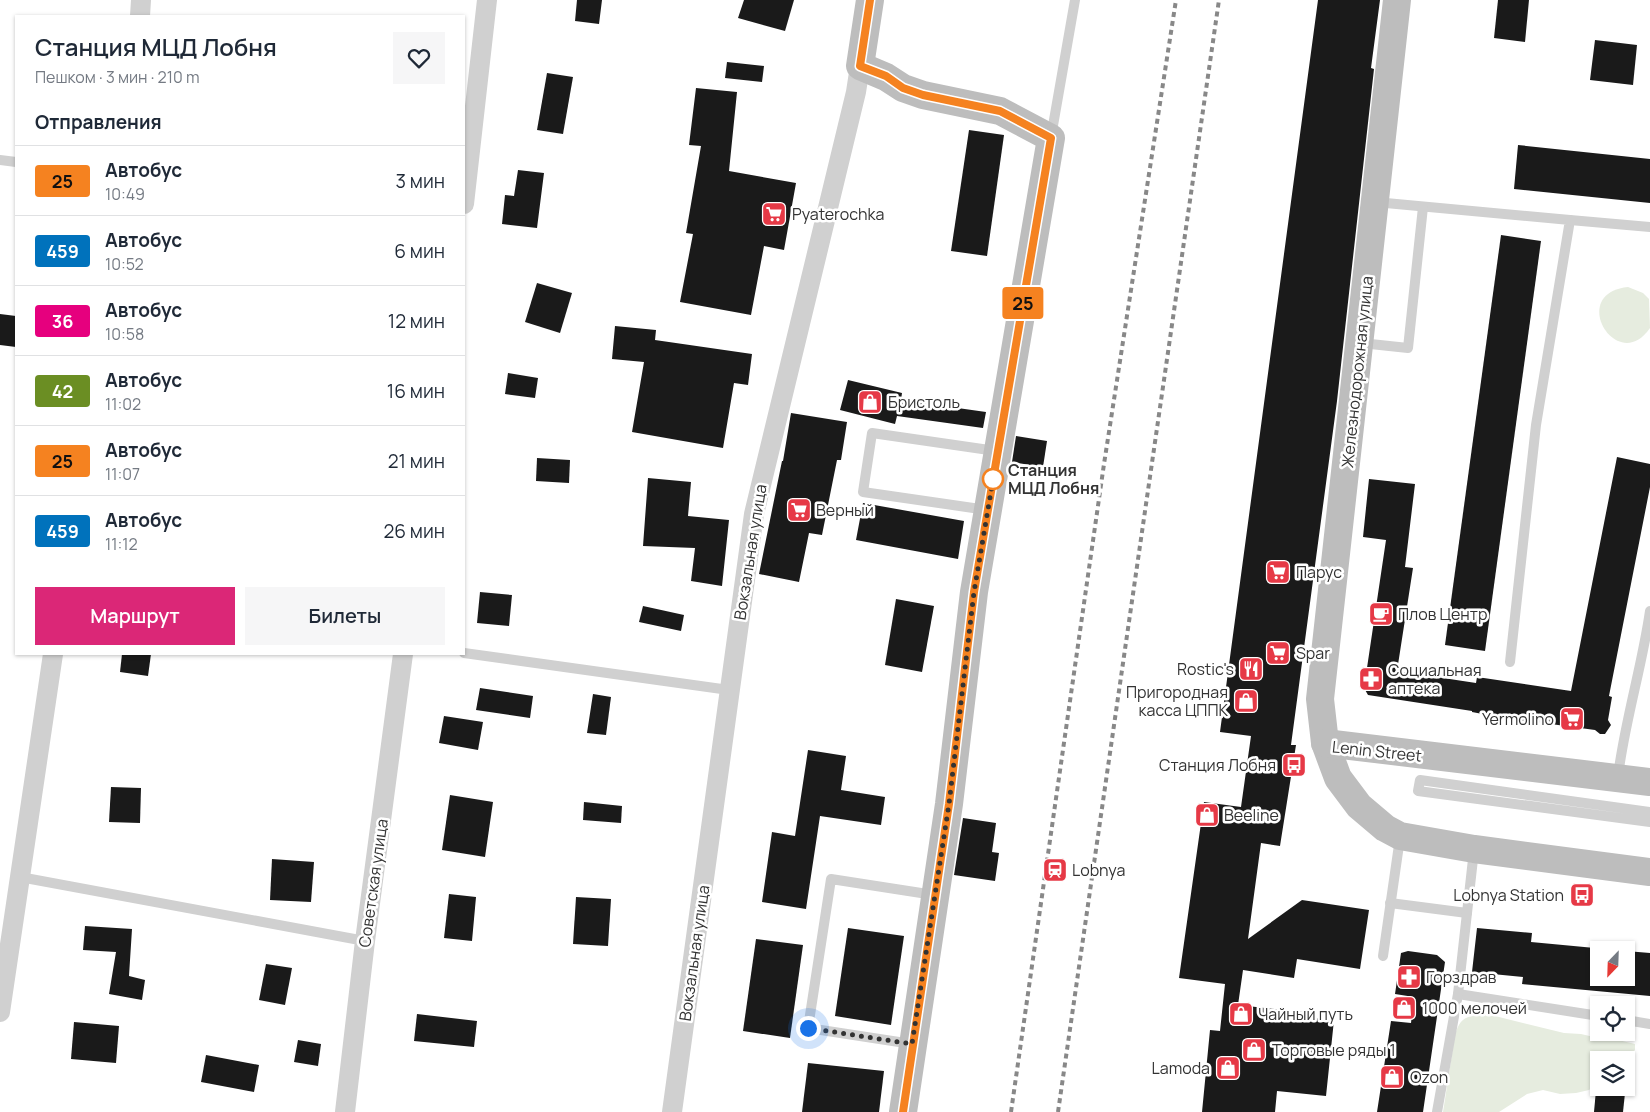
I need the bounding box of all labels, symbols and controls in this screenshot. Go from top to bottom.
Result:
text: Станция МЦД Лобня [35,30,277,63]
button: heart [393,32,445,84]
text: Пешком · 3 мин · 210 m [35,66,199,88]
text: Отправления [35,109,162,135]
text: Автобус [105,157,182,183]
text: 3 мин [396,168,445,194]
text: 25 [52,169,73,193]
text: 10:49 [105,183,145,205]
supermarket icon: Pyaterochka [761,201,787,227]
place label: Pyaterochka [792,203,884,225]
text: Автобус [105,227,182,253]
text: 6 мин [394,238,445,264]
text: 459 [46,239,79,263]
text: 10:52 [105,253,144,275]
street label: Железнодорожная улица [1336,275,1378,469]
line badge: 25 [1000,287,1046,319]
text: 25 [1012,291,1034,315]
text: Автобус [105,297,182,323]
text: 12 мин [388,308,445,334]
text: 36 [52,309,73,333]
text: 10:58 [105,323,144,345]
text: Автобус [105,367,182,393]
text: 16 мин [387,378,445,404]
text: 42 [52,379,73,403]
shop icon: Бристоль [857,389,883,415]
place label: Бристоль [888,391,960,413]
text: 11:02 [105,393,141,415]
text: Автобус [105,437,182,463]
text: 21 мин [388,448,445,474]
text: 25 [52,449,73,473]
place label: Станция МЦД Лобня [1008,459,1099,499]
text: 11:07 [105,463,140,485]
marker: Станция МЦД Лобня [982,468,1004,490]
street label: Вокзальная улица [728,482,772,622]
supermarket icon: Верный [786,497,812,523]
place label: Верный [816,499,874,521]
text: Автобус [105,507,182,533]
text: 26 мин [383,518,445,544]
text: 459 [46,519,79,543]
text: 11:12 [105,533,138,555]
supermarket icon: Парус [1265,559,1291,585]
place label: Парус [1296,561,1342,583]
button: Маршрут [35,587,235,645]
button: Билеты [245,587,445,645]
cafe icon: Плов Центр [1368,601,1394,627]
place label: Плов Центр [1398,603,1487,625]
supermarket icon: Spar [1265,640,1291,666]
place label: Spar [1296,642,1330,664]
restaurant icon: Rostic's [1238,656,1264,682]
place label: Rostic's [1177,658,1234,680]
place label: Социальная аптека [1388,659,1482,699]
pharmacy icon: Социальная аптека [1358,666,1384,692]
place label: Пригородная касса ЦППК [1126,681,1228,721]
shop icon: Пригородная касса ЦППК [1233,688,1259,714]
supermarket icon: Yermolino [1559,706,1585,732]
place label: Yermolino [1482,708,1554,730]
street label: Lenin Street [1331,735,1423,767]
bus stop icon: Станция Лобня [1281,752,1307,778]
place label: Станция Лобня [1159,754,1276,776]
shop icon: Beeline [1194,802,1220,828]
place label: Beeline [1224,804,1279,826]
street label: Советская улица [353,817,393,949]
station icon: Lobnya [1042,857,1068,883]
place label: Lobnya [1072,859,1125,881]
bus stop icon: Lobnya Station [1569,882,1595,908]
street label: Вокзальная улица [674,883,714,1023]
place label: Lobnya Station [1453,884,1564,906]
north arrow [1590,941,1635,986]
map controls [1590,941,1635,1096]
pharmacy icon: Горздрав [1396,964,1422,990]
place label: Горздрав [1426,966,1497,988]
shop icon: 1000 мелочей [1391,995,1417,1021]
button: locate [1590,996,1635,1041]
place label: 1000 мелочей [1422,997,1527,1019]
shop icon: Чайный путь [1228,1001,1254,1027]
place label: Чайный путь [1258,1003,1353,1025]
your location [796,1016,821,1041]
shop icon: Торговые ряды 1 [1241,1037,1267,1063]
place label: Торговые ряды 1 [1272,1039,1396,1061]
button: layers [1590,1051,1635,1096]
shop icon: Lamoda [1215,1055,1241,1081]
place label: Lamoda [1152,1057,1210,1079]
shop icon: Ozon [1379,1064,1405,1090]
place label: Ozon [1410,1066,1448,1088]

